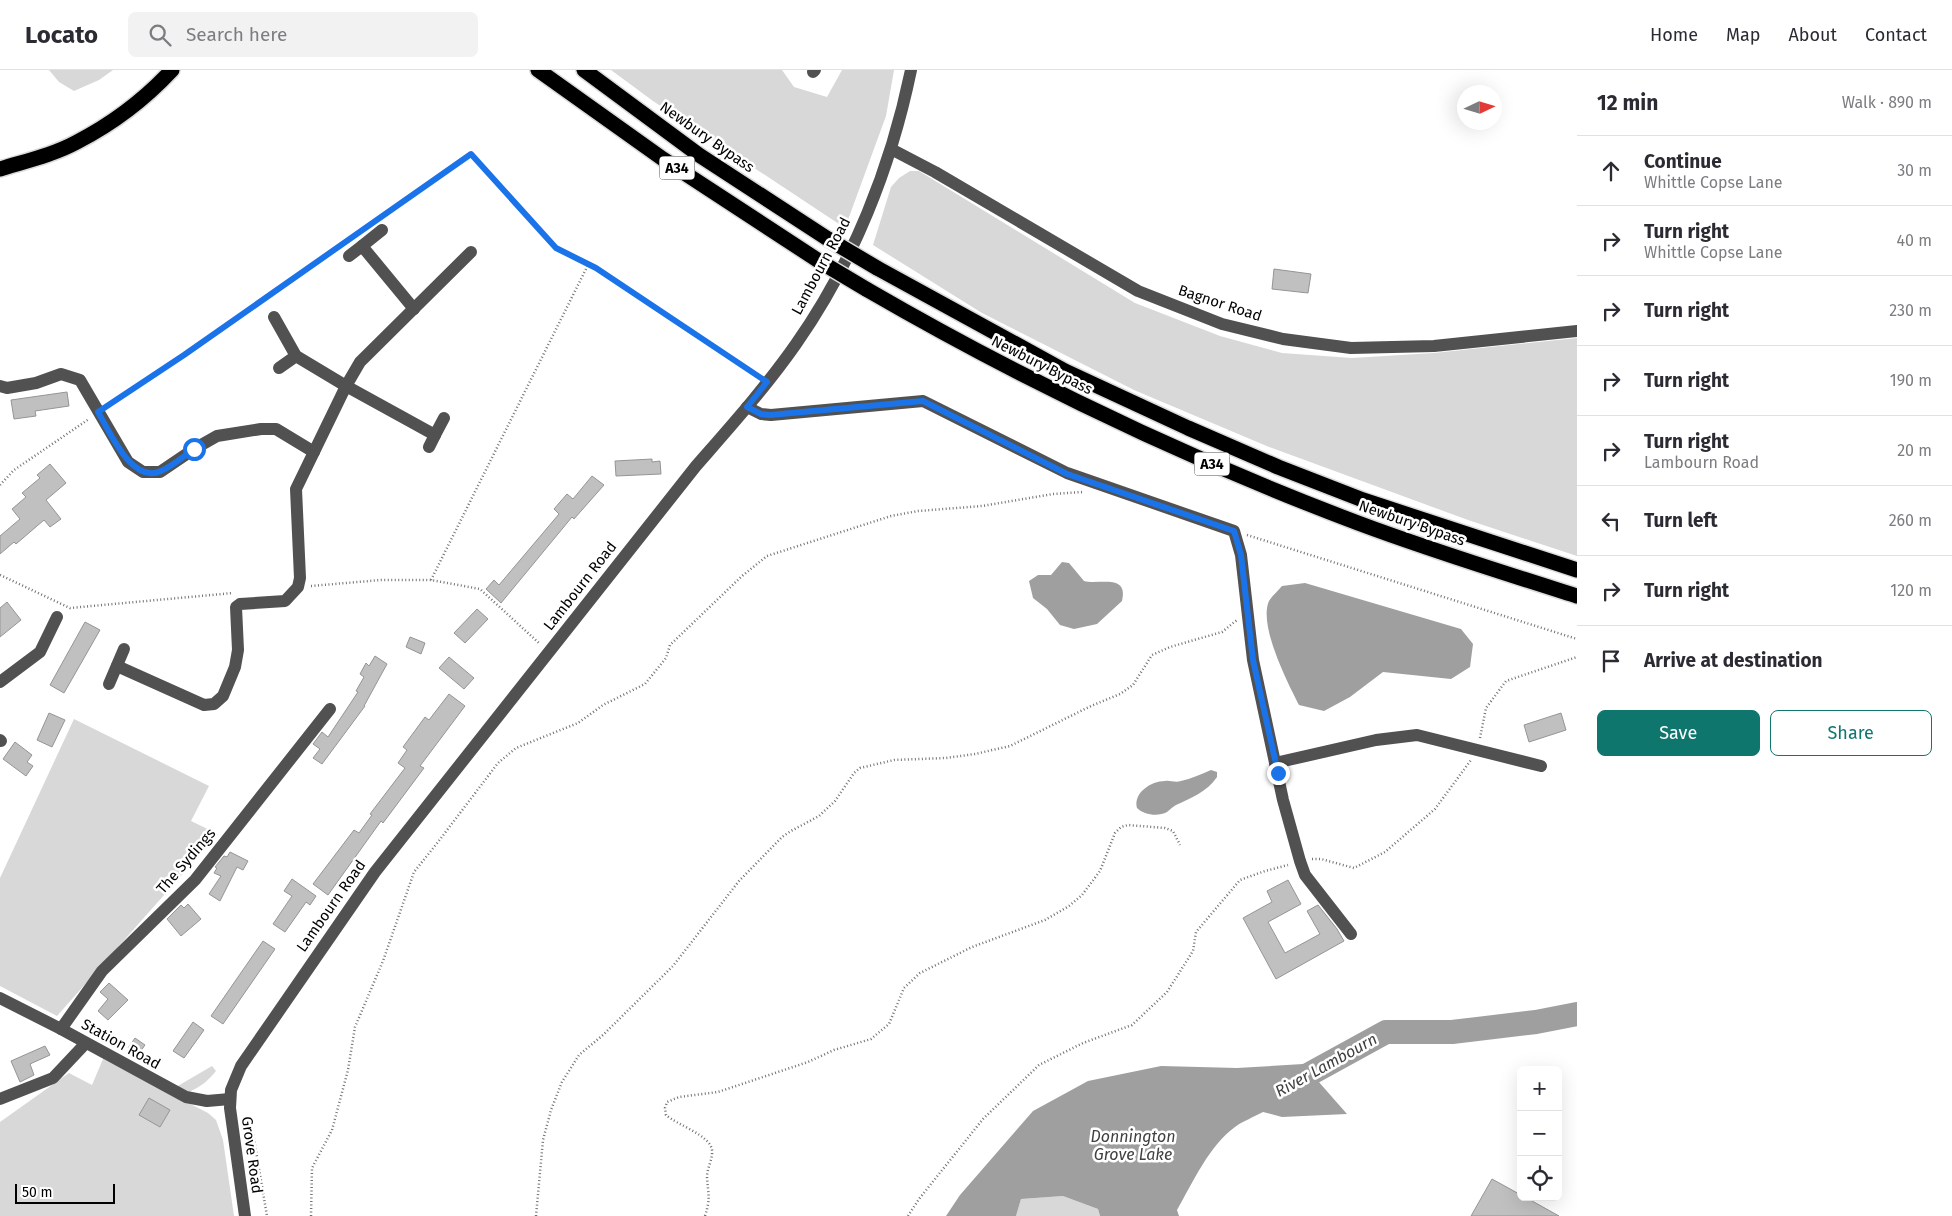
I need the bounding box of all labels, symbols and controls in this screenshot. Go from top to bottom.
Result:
search box [128,12,478,57]
text: Locato [25,21,98,49]
icon: search [146,21,174,49]
text: Search here [186,23,287,46]
text: Home [1650,24,1698,46]
text: Map [1726,24,1760,46]
text: About [1788,24,1837,46]
text: Contact [1865,24,1927,46]
north arrow [1457,85,1502,130]
text: 12 min [1597,90,1658,116]
text: Walk · 890 m [1842,93,1932,112]
street label: Newbury Bypass [656,98,758,176]
text: Continue [1644,150,1722,173]
road number: A34 [660,156,694,180]
icon: ahead [1597,157,1625,185]
text: 30 m [1897,161,1932,180]
text: Whittle Copse Lane [1644,173,1783,192]
street label: Lambourn Road [788,214,854,318]
text: Turn right [1644,220,1729,243]
icon: right [1597,227,1625,255]
text: 40 m [1897,231,1932,250]
text: Whittle Copse Lane [1644,243,1783,262]
street label: Bagnor Road [1176,281,1264,325]
icon: right [1597,297,1625,325]
text: Turn right [1644,299,1729,322]
text: 230 m [1889,301,1932,320]
street label: Newbury Bypass [988,332,1096,398]
icon: right [1597,367,1625,395]
text: Turn right [1644,369,1729,392]
text: 190 m [1890,371,1932,390]
text: Turn right [1644,430,1729,453]
icon: right [1597,437,1625,465]
route start [183,438,206,461]
text: 20 m [1897,441,1932,460]
road number: A34 [1194,452,1230,476]
text: Lambourn Road [1644,453,1759,472]
street label: Newbury Bypass [1357,496,1467,550]
icon: left [1597,507,1625,535]
text: Turn left [1644,509,1718,532]
text: 260 m [1889,511,1932,530]
street label: Lambourn Road [540,538,620,634]
icon: right [1597,577,1625,605]
text: Turn right [1644,579,1729,602]
text: 120 m [1890,581,1932,600]
icon: arrive [1597,647,1625,675]
text: Arrive at destination [1644,649,1823,672]
button: Save [1597,710,1760,756]
button: Share [1770,710,1932,756]
route end [1267,762,1290,785]
street label: The Sydings [153,825,219,897]
street label: Lambourn Road [293,857,369,955]
street label: Station Road [78,1015,164,1073]
water label: River Lambourn [1272,1029,1380,1101]
map controls [1517,1066,1562,1201]
button: + [1517,1066,1562,1111]
button: − [1517,1111,1562,1156]
street label: Grove Road [238,1115,266,1195]
water label: Donnington Grove Lake [1091,1127,1175,1164]
button: locate [1517,1156,1562,1201]
scale bar [15,1181,115,1204]
text: 50 m [22,1184,53,1201]

